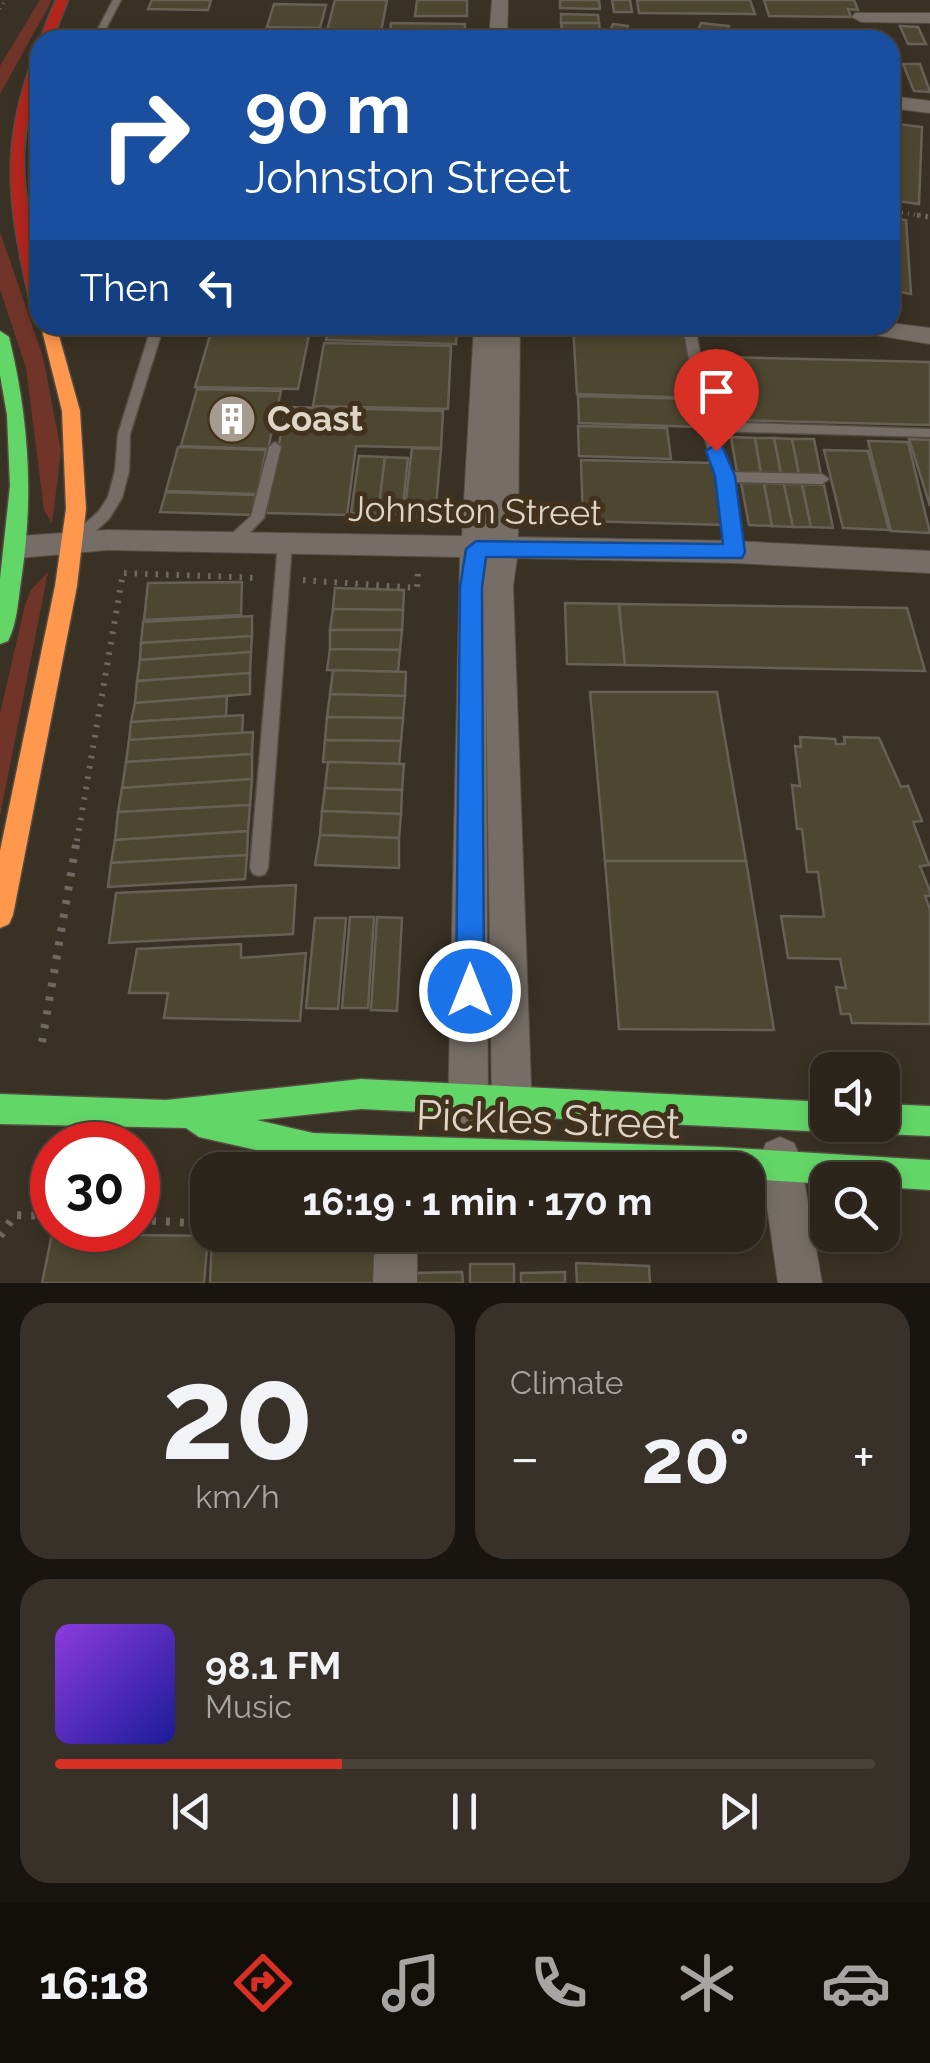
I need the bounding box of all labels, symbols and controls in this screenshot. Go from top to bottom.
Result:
text: 90 m [245,67,411,149]
icon: right [80,70,210,200]
text: Johnston Street [245,151,571,204]
icon: left [190,260,245,315]
text: Then [80,265,170,310]
pin [674,349,759,452]
icon: arrive [689,364,744,419]
building icon: Coast [206,393,258,445]
place label: Coast [267,398,363,439]
street label: Johnston Street [348,488,602,533]
position arrow [418,939,522,1043]
map controls [810,1052,900,1252]
button: sound [810,1052,900,1142]
street label: Pickles Street [415,1090,681,1149]
speed limit sign: 30 [30,1122,160,1252]
button: search [810,1162,900,1252]
text: 16:19 · 1 min · 170 m [303,1179,652,1224]
text: 20 [161,1337,314,1489]
text: Climate [510,1364,624,1401]
text: 20° [642,1412,750,1501]
text: − [510,1425,540,1490]
text: + [852,1425,875,1490]
text: km/h [195,1478,280,1515]
text: 98.1 FM [205,1643,341,1688]
text: Music [205,1688,292,1725]
icon: previous [164,1784,219,1839]
icon: pause [437,1784,492,1839]
icon: next [711,1784,766,1839]
icon: directions [228,1948,298,2018]
icon: music [376,1948,446,2018]
icon: phone [524,1948,594,2018]
icon: climate [672,1948,742,2018]
icon: car [821,1948,891,2018]
text: 16:18 [39,1957,149,2010]

